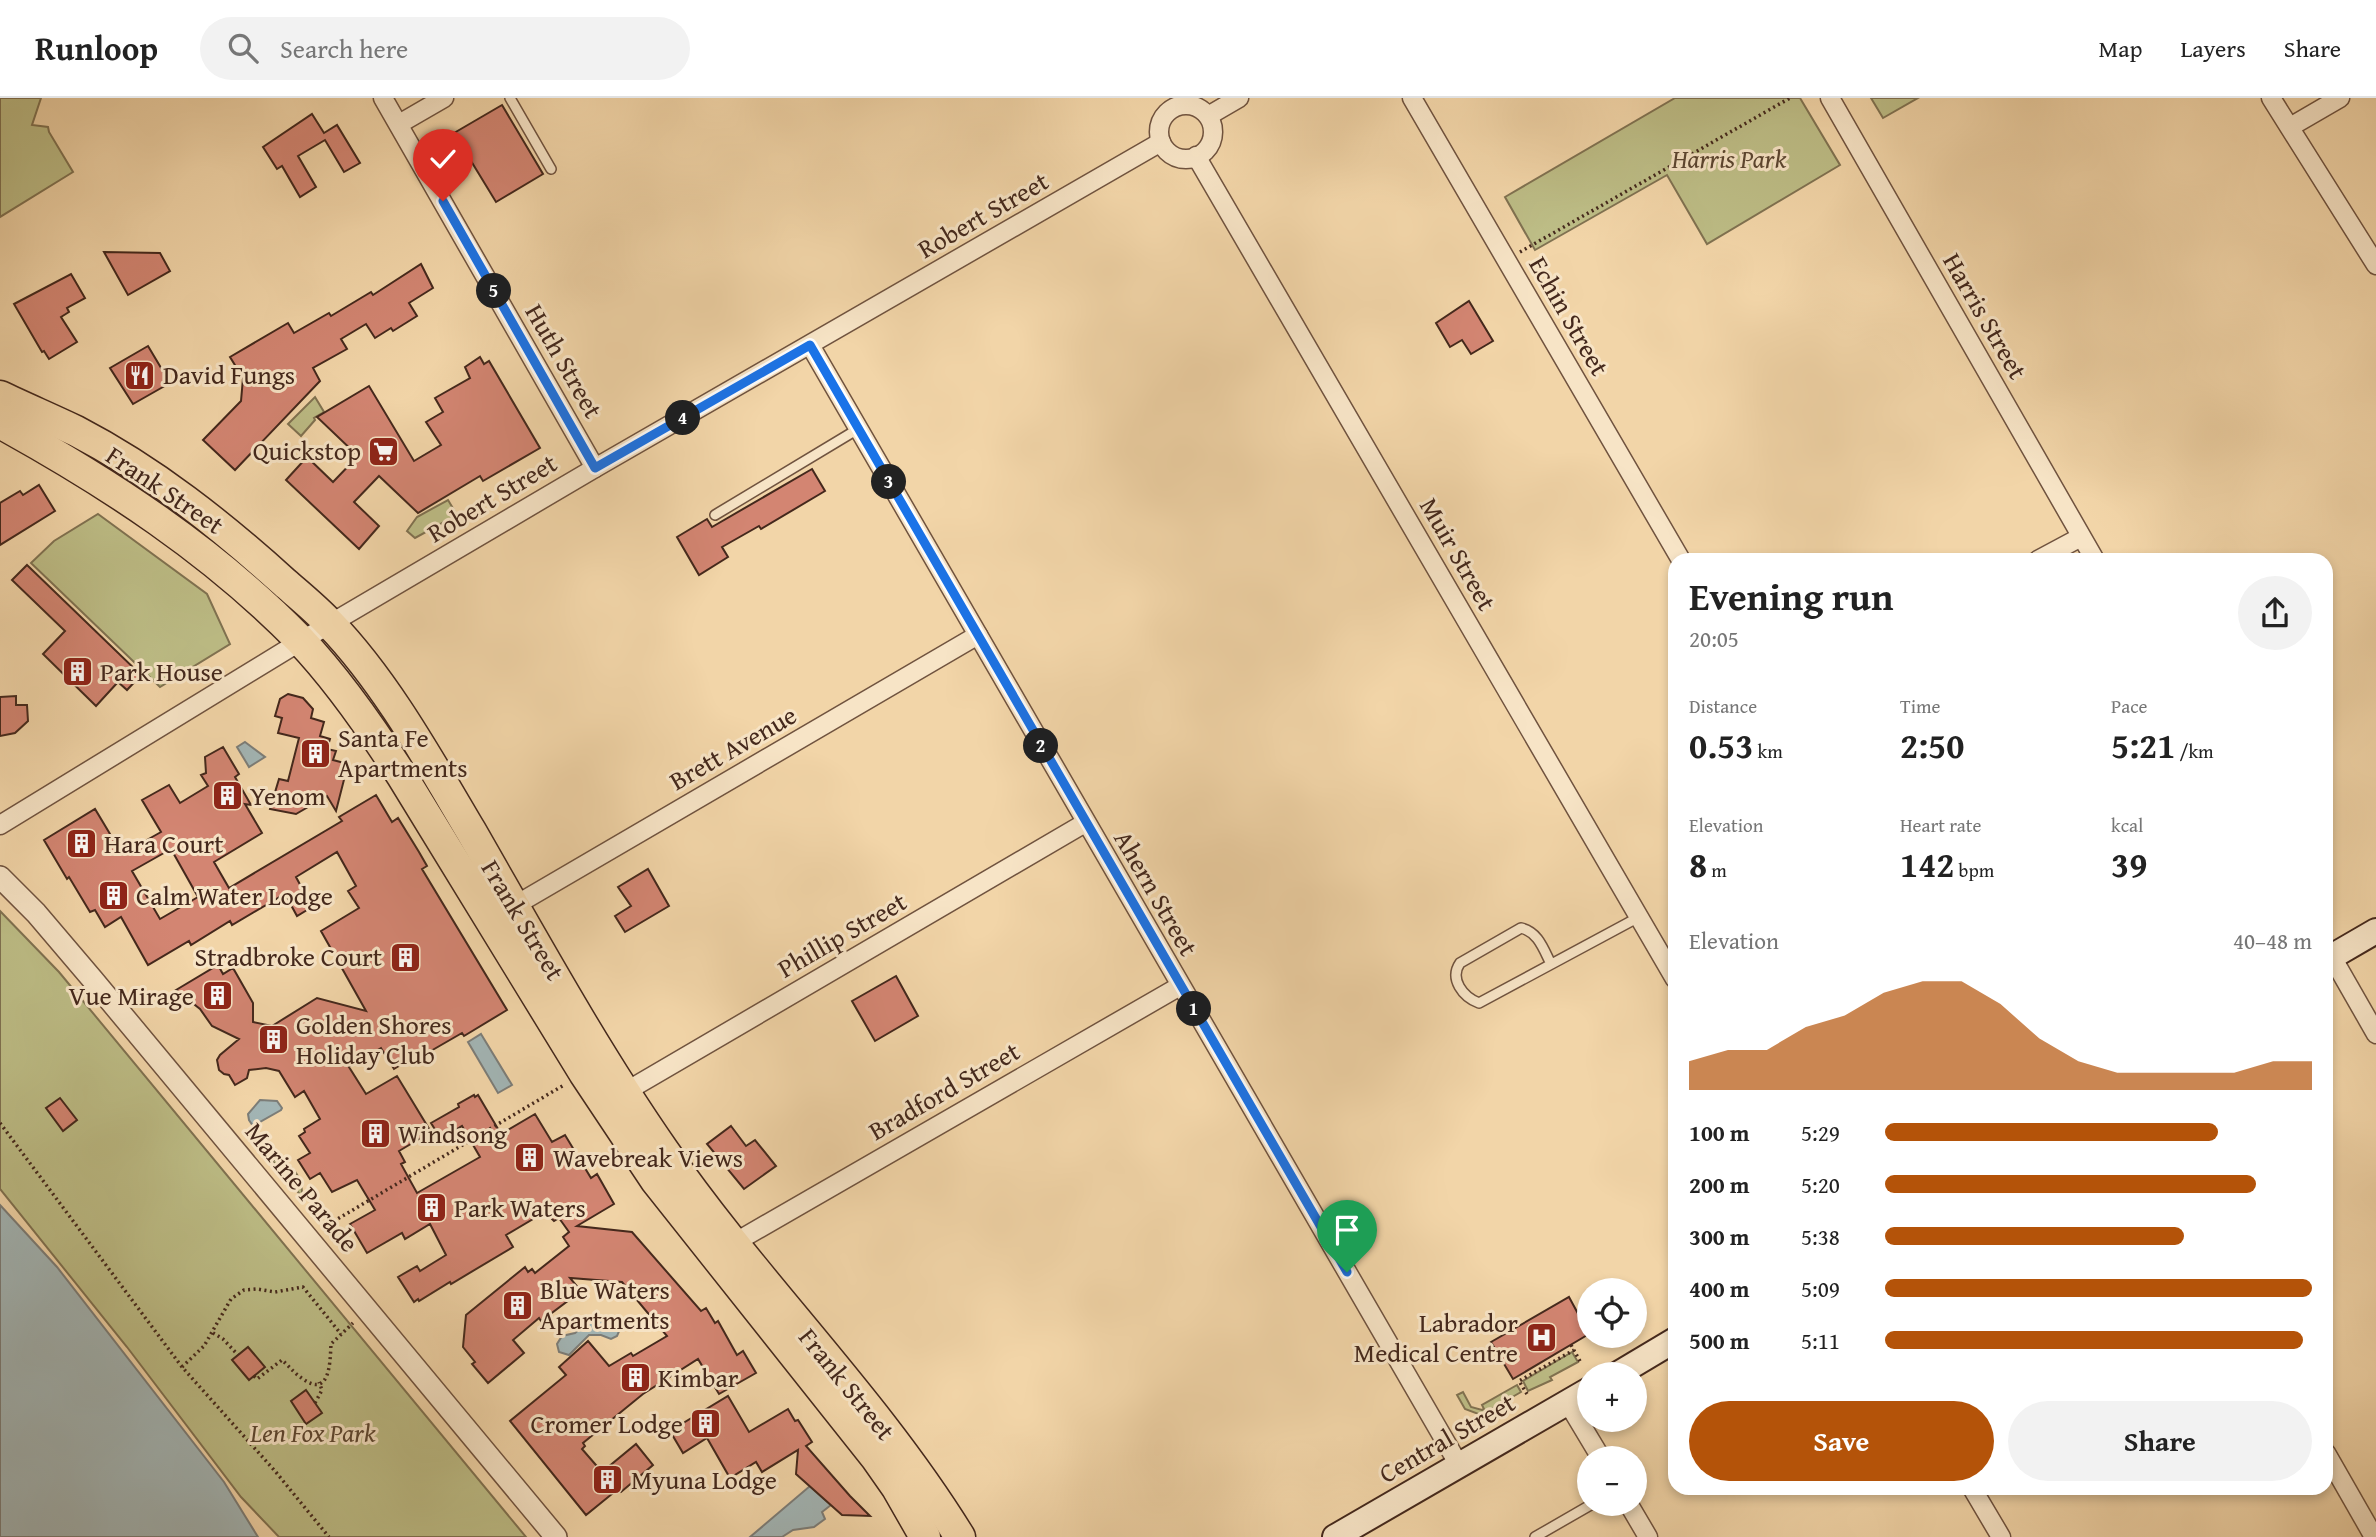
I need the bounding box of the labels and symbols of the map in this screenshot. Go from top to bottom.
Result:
pin [413,129,473,201]
park label: Harris Park [1671,139,1787,178]
street label: Robert Street [910,161,1055,268]
street label: Harris Street [1934,245,2037,386]
street label: Echin Street [1519,249,1619,383]
pin: 5 [476,274,512,308]
street label: Huth Street [516,296,613,425]
place label: David Fungs [163,355,295,394]
restaurant icon: David Fungs [123,358,157,392]
pin: 4 [666,400,700,436]
place label: Quickstop [253,431,361,470]
supermarket icon: Quickstop [367,434,401,468]
street label: Frank Street [99,436,232,543]
street label: Robert Street [419,443,564,552]
pin: 3 [872,464,906,500]
street label: Muir Street [1410,490,1507,618]
place label: Park House [100,652,223,691]
building icon: Park House [60,655,94,689]
street label: Brett Avenue [662,695,804,800]
place label: Santa Fe Apartments [338,718,468,787]
pin: 2 [1024,728,1058,764]
building icon: Santa Fe Apartments [298,736,332,770]
place label: Yenom [250,776,325,815]
building icon: Yenom [210,779,244,813]
street label: Ahern Street [1105,823,1208,963]
place label: Hara Court [104,824,223,863]
building icon: Hara Court [64,827,98,861]
street label: Frank Street [472,852,575,988]
place label: Calm Water Lodge [136,876,333,915]
building icon: Calm Water Lodge [96,879,130,913]
street label: Phillip Street [770,882,914,987]
place label: Stradbroke Court [194,937,382,976]
building icon: Stradbroke Court [388,940,422,974]
place label: Vue Mirage [68,976,194,1015]
building icon: Vue Mirage [200,979,234,1013]
pin: 1 [1176,992,1212,1026]
place label: Golden Shores Holiday Club [296,1005,452,1074]
building icon: Golden Shores Holiday Club [256,1023,290,1057]
street label: Bradford Street [861,1031,1027,1150]
street label: Marine Parade [236,1113,369,1260]
place label: Windsong [398,1114,507,1153]
building icon: Windsong [358,1117,392,1151]
place label: Wavebreak Views [553,1138,743,1177]
building icon: Wavebreak Views [513,1141,547,1175]
place label: Park Waters [454,1188,586,1227]
building icon: Park Waters [414,1191,448,1225]
pin [1317,1200,1377,1272]
place label: Blue Waters Apartments [540,1270,670,1339]
building icon: Blue Waters Apartments [500,1288,534,1322]
place label: Labrador Medical Centre [1354,1303,1518,1372]
street label: Frank Street [790,1319,905,1448]
hospital icon: Labrador Medical Centre [1524,1321,1558,1355]
place label: Kimbar [658,1358,739,1397]
building icon: Kimbar [618,1361,652,1395]
street label: Central Street [1371,1383,1522,1492]
place label: Cromer Lodge [530,1404,683,1443]
building icon: Cromer Lodge [689,1407,723,1441]
park label: Len Fox Park [249,1413,376,1452]
place label: Myuna Lodge [631,1460,777,1499]
building icon: Myuna Lodge [591,1463,625,1497]

